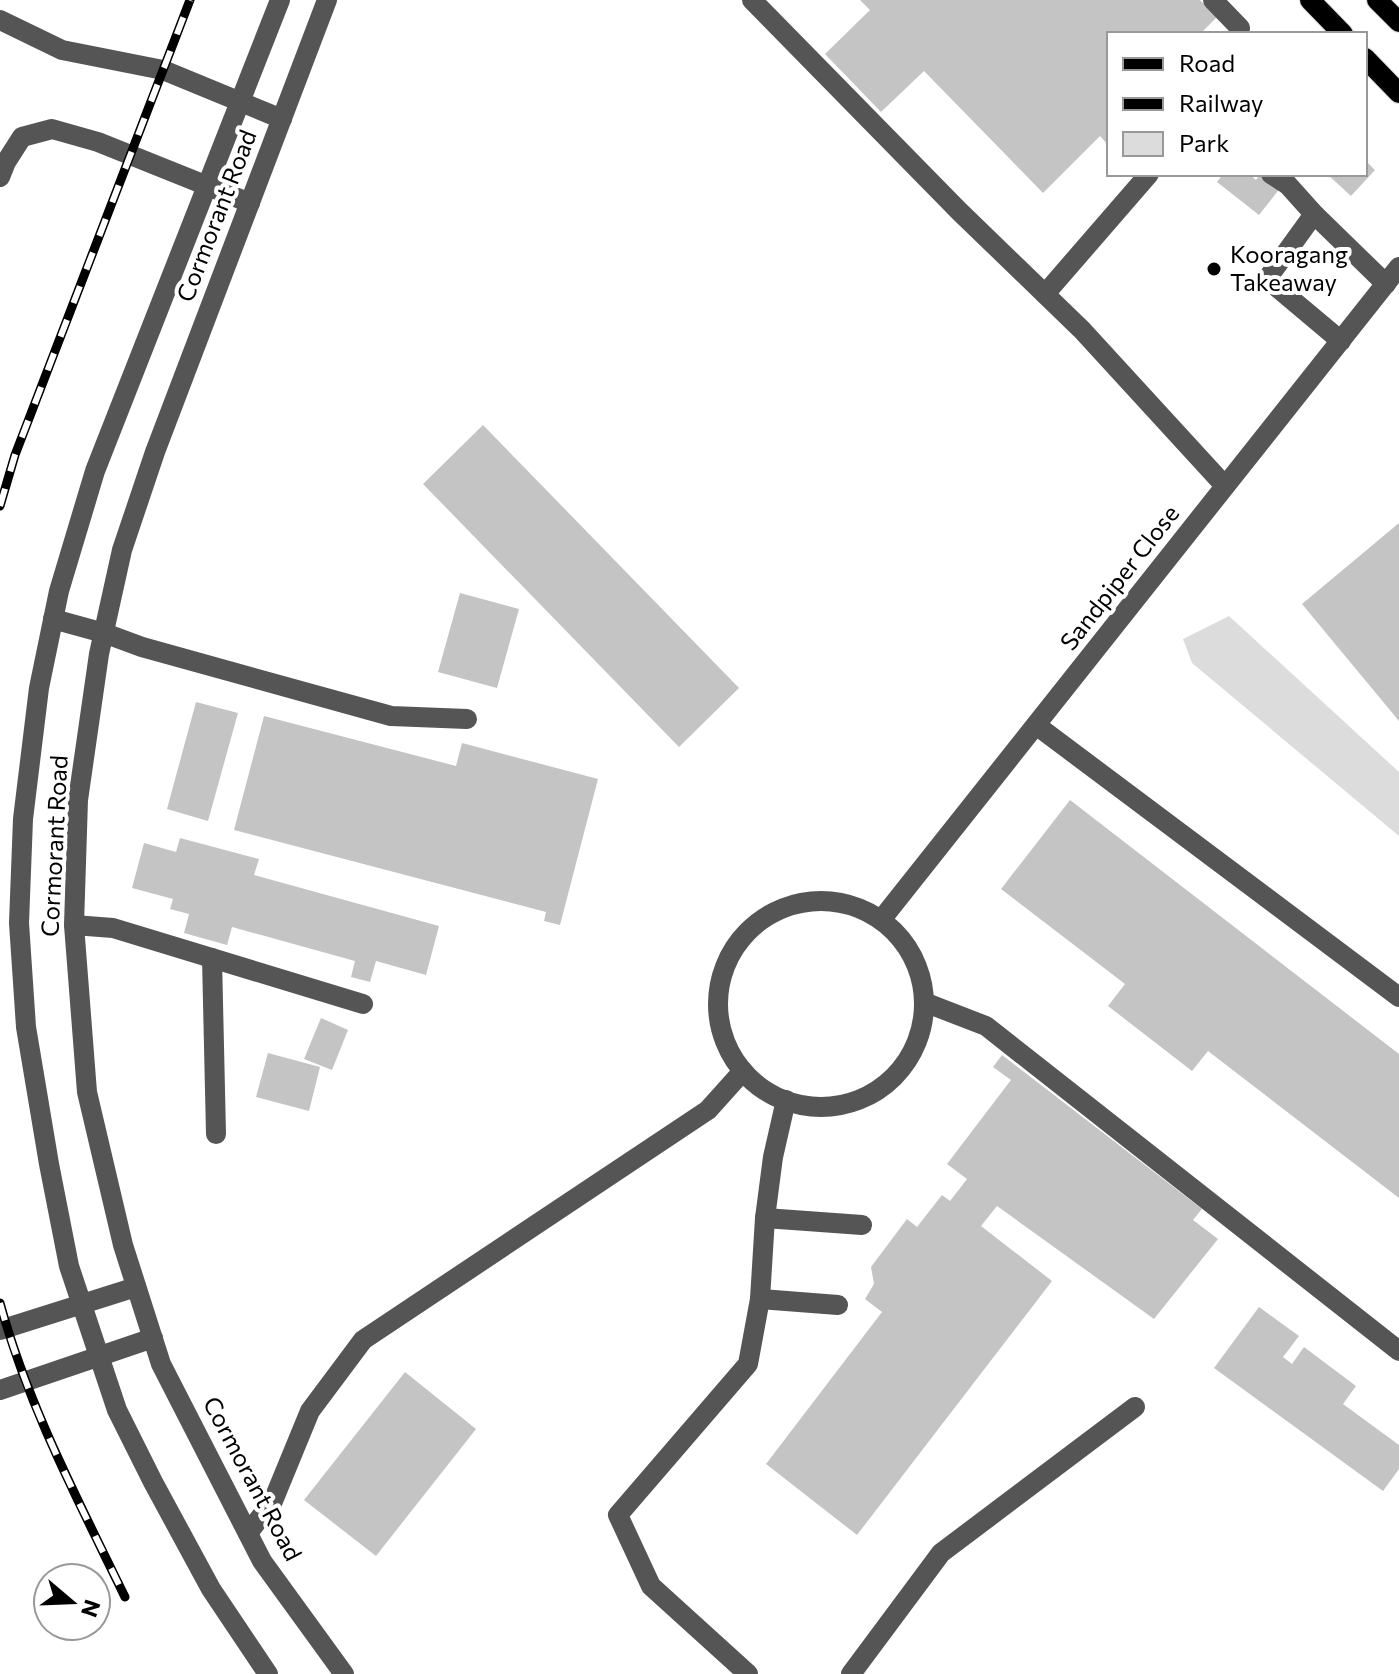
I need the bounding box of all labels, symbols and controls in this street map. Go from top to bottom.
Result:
legend [1107,32,1367,176]
text: Road [1179,48,1235,77]
text: Railway [1179,88,1264,117]
street label: Cormorant Road [169,125,262,306]
text: Park [1179,128,1229,157]
place label: Kooragang Takeaway [1230,239,1348,296]
marker: Kooragang Takeaway [1205,260,1223,278]
street label: Sandpiper Close [1053,499,1184,655]
street label: Cormorant Road [34,754,73,937]
street label: Cormorant Road [198,1391,309,1565]
north arrow [32,1562,112,1642]
text: N [76,1596,107,1621]

